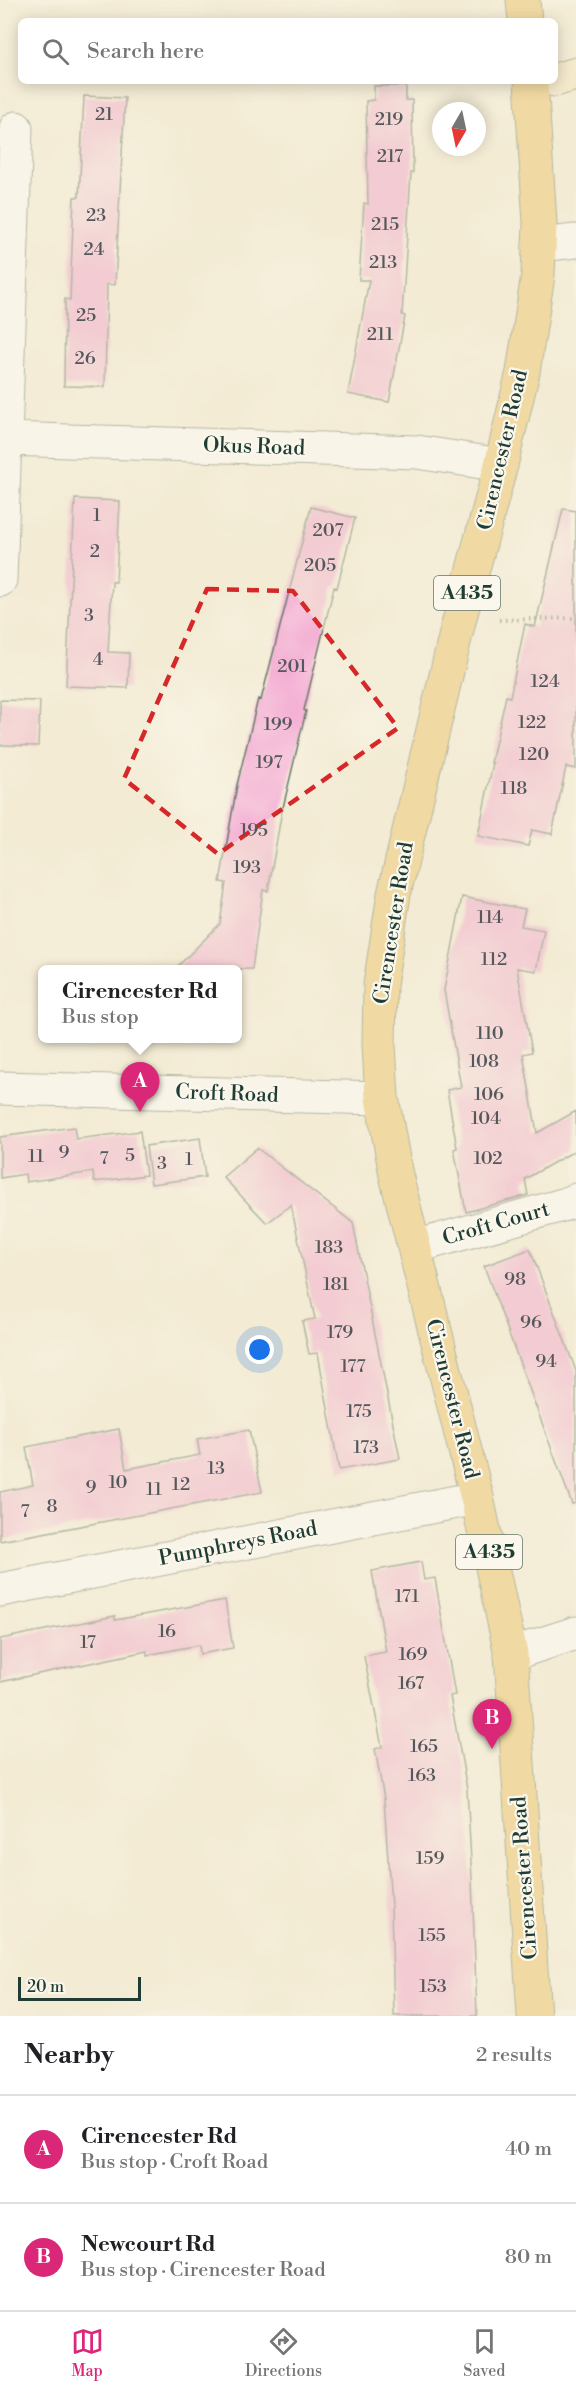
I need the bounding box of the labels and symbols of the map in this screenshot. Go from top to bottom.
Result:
north arrow [432,102,486,156]
house number: 21 [95,103,113,126]
house number: 219 [375,108,403,131]
house number: 217 [377,145,403,168]
house number: 23 [86,204,106,227]
house number: 215 [371,213,399,236]
house number: 24 [83,238,105,261]
house number: 213 [369,251,397,274]
house number: 25 [76,304,96,327]
house number: 211 [367,323,394,346]
house number: 26 [74,347,96,370]
street label: Cirencester Road [472,367,534,533]
street label: Okus Road [202,432,306,462]
house number: 1 [93,504,101,527]
house number: 207 [312,519,344,542]
house number: 2 [90,540,100,563]
house number: 205 [304,554,336,577]
road number: A435 [434,576,500,610]
house number: 3 [84,604,94,627]
house number: 4 [93,648,104,671]
house number: 201 [277,655,307,678]
house number: 124 [530,670,560,693]
house number: 122 [518,711,546,734]
house number: 199 [264,713,293,736]
house number: 120 [519,743,549,766]
house number: 197 [255,751,283,774]
house number: 118 [501,777,527,800]
house number: 195 [240,819,268,842]
street label: Cirencester Road [368,840,420,1006]
house number: 193 [233,856,261,879]
house number: 114 [477,906,503,929]
house number: 112 [481,948,507,971]
house number: 110 [476,1022,504,1045]
house number: 108 [469,1050,499,1073]
pin: A [120,1062,160,1112]
street label: Croft Road [175,1079,279,1109]
house number: 106 [474,1083,504,1106]
house number: 104 [471,1107,501,1130]
house number: 9 [59,1141,70,1164]
house number: 5 [125,1144,135,1167]
house number: 11 [28,1145,44,1168]
house number: 7 [99,1147,109,1170]
house number: 102 [473,1147,503,1170]
house number: 1 [185,1148,193,1171]
house number: 3 [157,1152,167,1175]
street label: Croft Court [439,1196,553,1252]
house number: 183 [315,1236,343,1259]
house number: 98 [504,1268,526,1291]
house number: 181 [323,1273,349,1296]
house number: 96 [520,1311,542,1334]
street label: Cirencester Road [420,1316,484,1482]
house number: 179 [327,1321,353,1344]
your location [245,1335,274,1364]
house number: 94 [535,1350,557,1373]
house number: 177 [341,1355,365,1378]
house number: 175 [346,1400,372,1423]
house number: 173 [353,1436,379,1459]
house number: 13 [207,1457,225,1480]
house number: 10 [108,1471,128,1494]
house number: 12 [172,1473,190,1496]
house number: 9 [86,1476,97,1499]
house number: 11 [146,1478,162,1501]
house number: 8 [46,1495,58,1518]
house number: 7 [20,1500,30,1523]
street label: Pumphreys Road [156,1516,320,1572]
road number: A435 [456,1535,522,1569]
house number: 171 [395,1585,419,1608]
house number: 16 [158,1620,176,1643]
house number: 17 [80,1631,96,1654]
house number: 169 [399,1643,428,1666]
house number: 167 [398,1672,424,1695]
pin: B [472,1700,512,1749]
house number: 165 [410,1735,438,1758]
house number: 163 [408,1764,436,1787]
street label: Cirencester Road [506,1795,544,1961]
house number: 159 [416,1847,444,1870]
house number: 155 [418,1924,446,1947]
scale bar [18,1974,141,2002]
house number: 153 [419,1975,447,1998]

